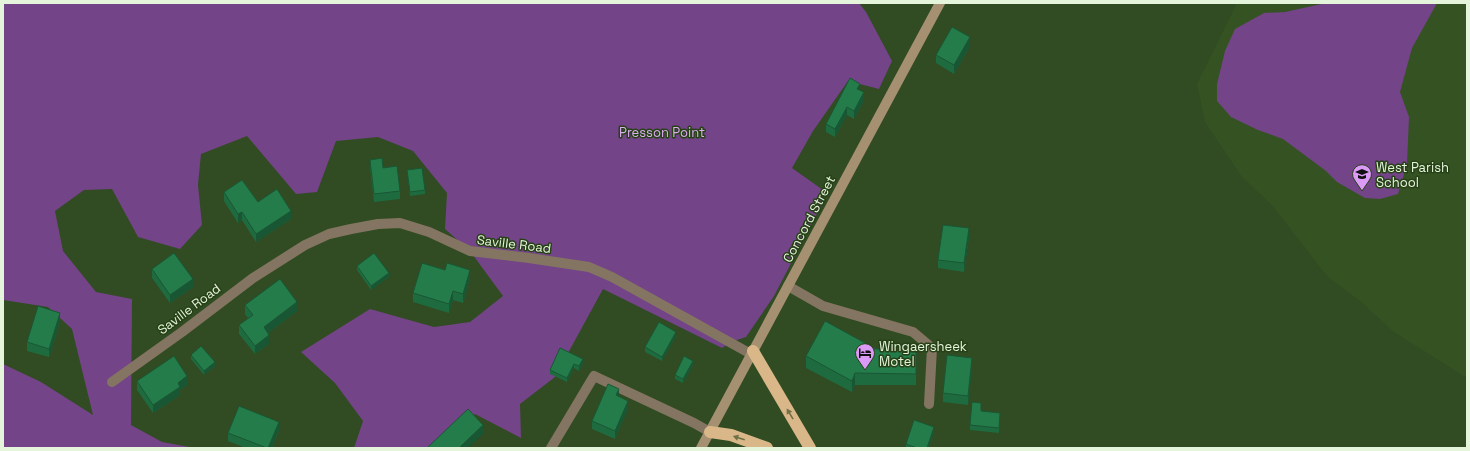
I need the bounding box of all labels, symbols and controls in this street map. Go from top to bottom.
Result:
park label: Presson Point [619,124,705,141]
place label: West Parish School [1376,159,1449,191]
school or university icon: West Parish School [1351,163,1373,191]
street label: Concord Street [779,172,839,265]
street label: Saville Road [476,231,552,257]
street label: Saville Road [154,280,224,338]
place label: Wingaersheek Motel [879,338,967,370]
hotel icon: Wingaersheek Motel [854,342,876,370]
one-way arrow [787,408,794,420]
one-way arrow [733,435,745,441]

